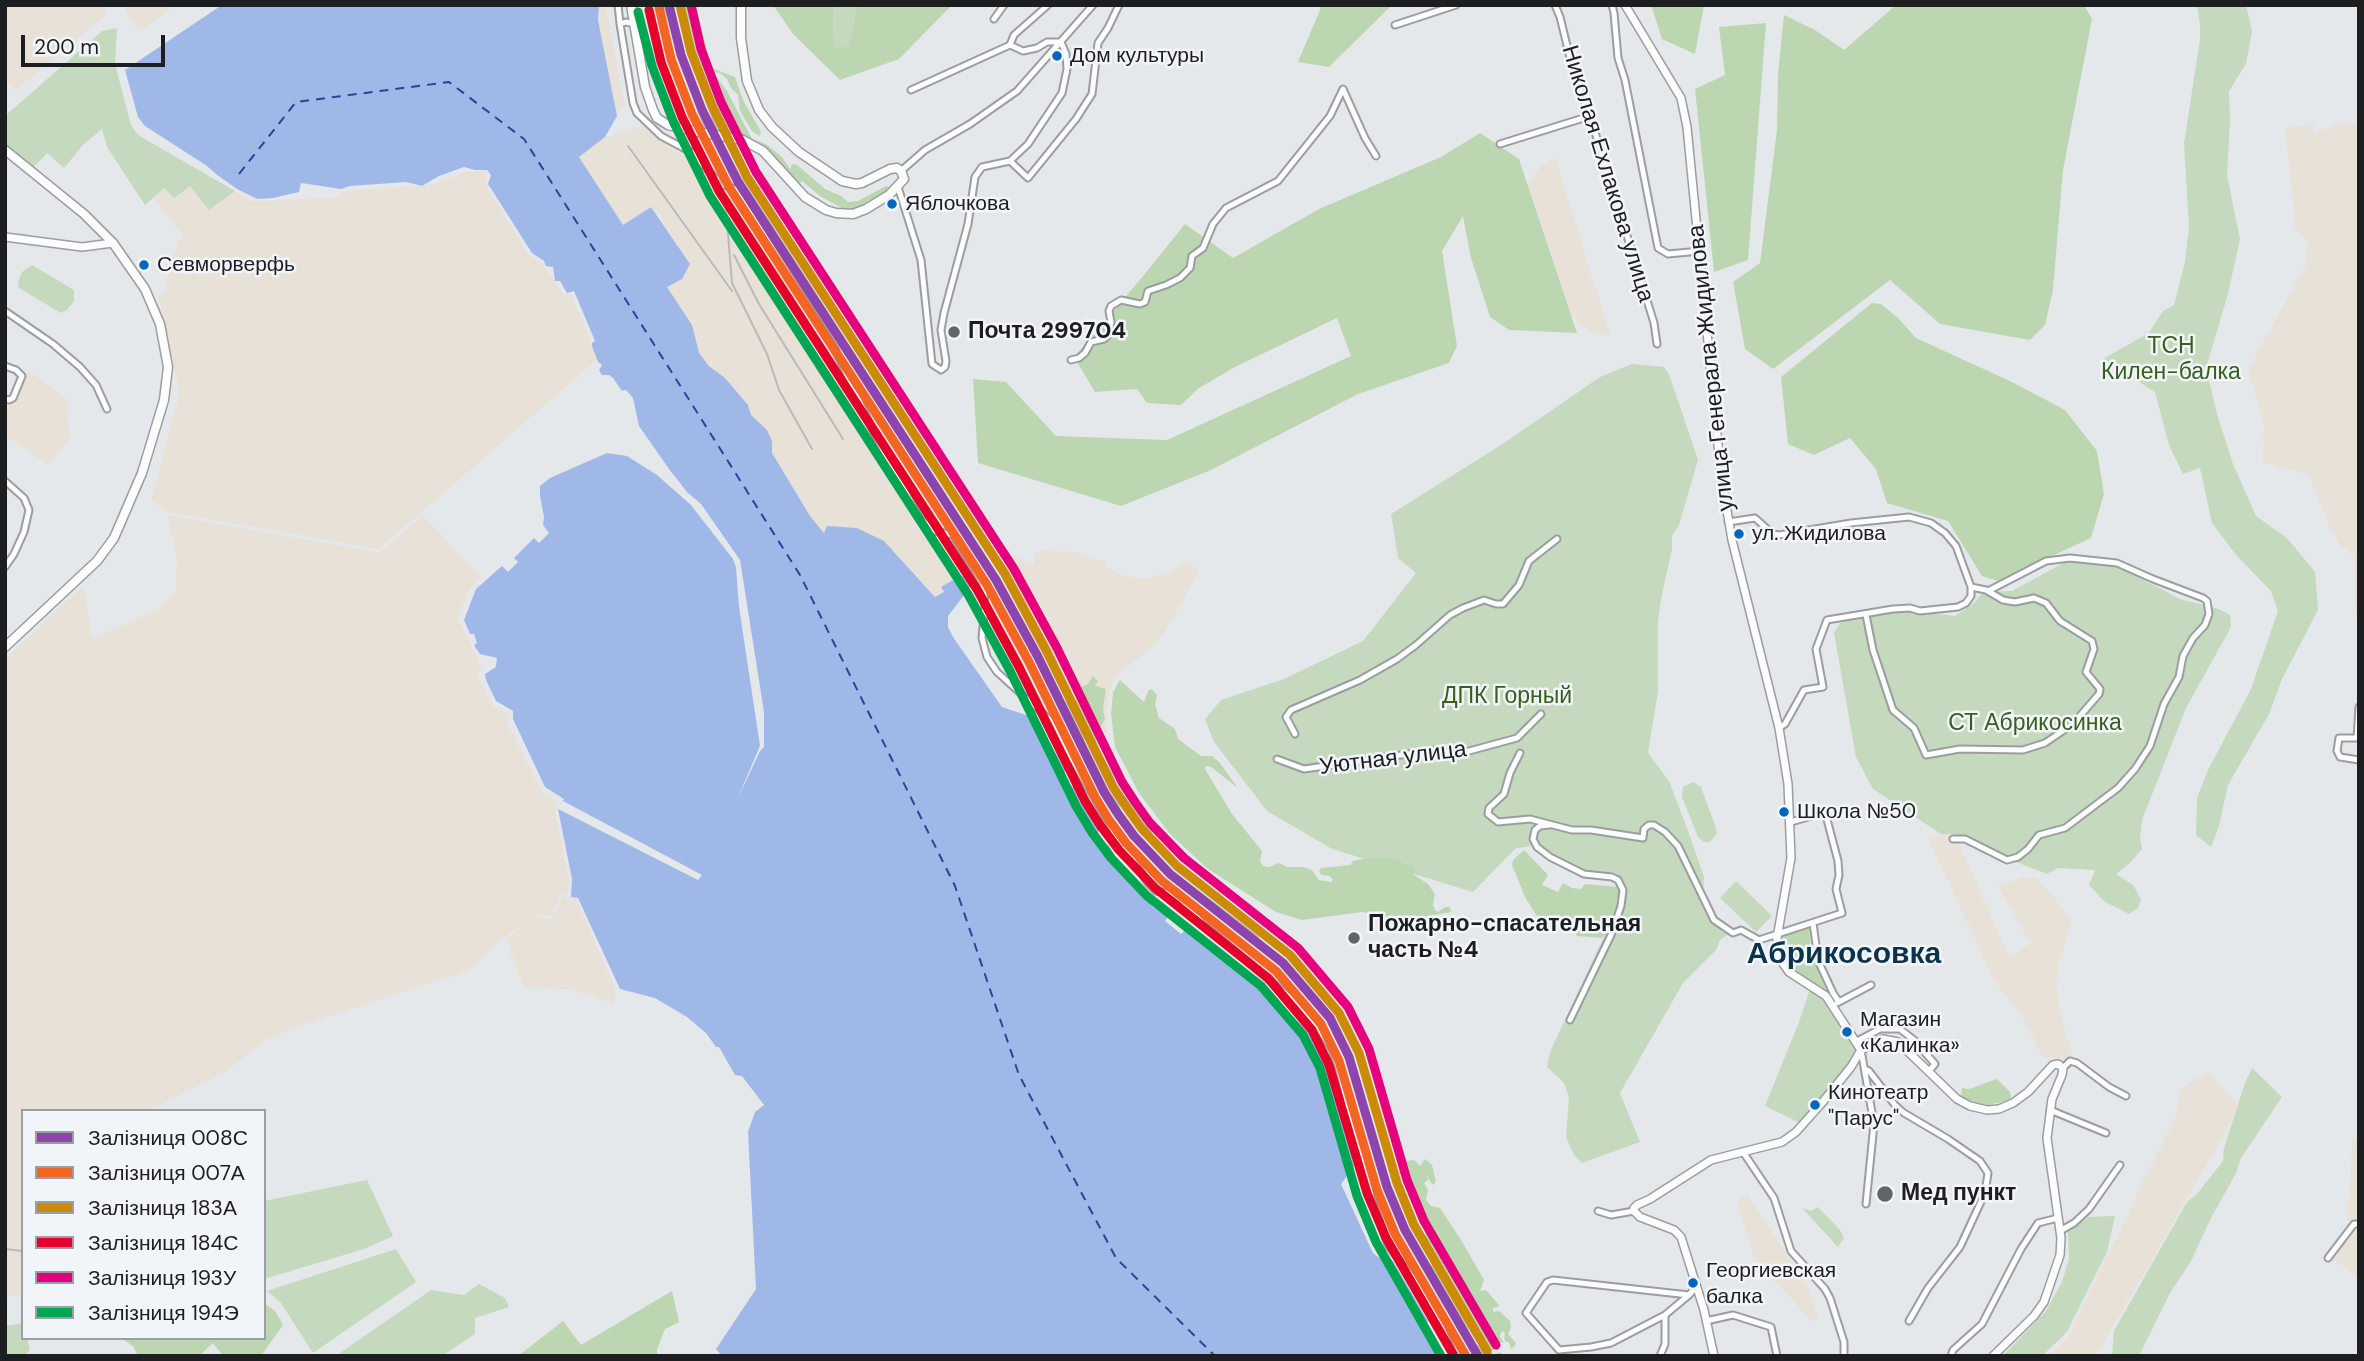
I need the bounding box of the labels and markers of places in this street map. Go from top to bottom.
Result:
place label: Дом культуры [1070,43,1204,69]
marker: Дом культуры [1050,49,1064,63]
place label: Яблочкова [905,191,1010,217]
marker: Яблочкова [885,197,899,211]
place label: Севморверфь [157,252,295,278]
marker: Севморверфь [137,258,151,272]
place label: Почта 299704 [968,318,1126,346]
marker: Почта 299704 [946,324,962,340]
place label: ул. Жидилова [1752,521,1886,547]
marker: ул. Жидилова [1732,527,1746,541]
place label: Школа №50 [1797,799,1916,825]
marker: Школа №50 [1777,805,1791,819]
place label: Пожарно-спасательная часть №4 [1368,911,1641,965]
marker: Пожарно-спасательная часть №4 [1346,930,1362,946]
place label: Магазин «Калинка» [1860,1007,1960,1057]
marker: Магазин «Калинка» [1840,1025,1854,1039]
place label: Кинотеатр "Парус" [1828,1080,1928,1130]
marker: Кинотеатр "Парус" [1808,1098,1822,1112]
place label: Мед пункт [1901,1180,2016,1208]
marker: Мед пункт [1875,1184,1895,1204]
place label: Георгиевская балка [1706,1258,1836,1308]
marker: Георгиевская балка [1686,1276,1700,1290]

